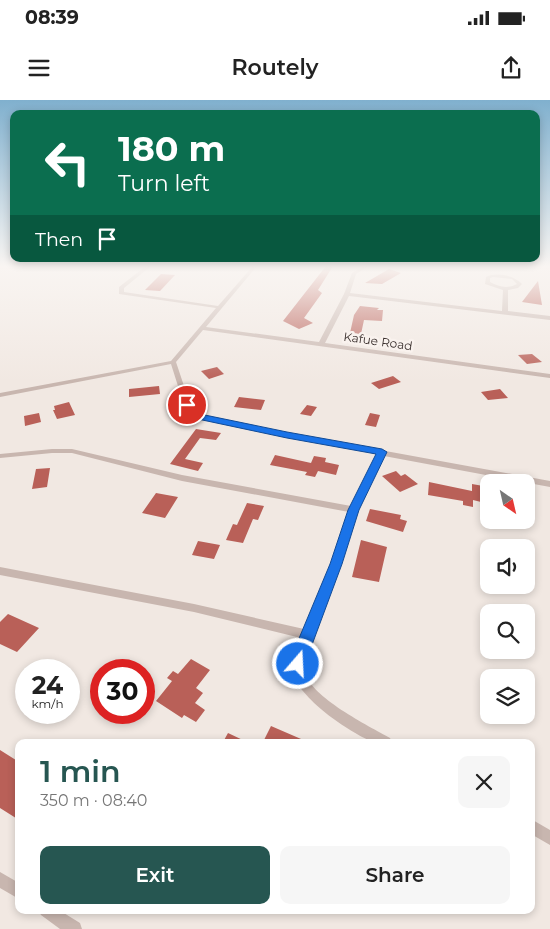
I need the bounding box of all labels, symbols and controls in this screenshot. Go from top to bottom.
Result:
text: 08:39 [25,6,79,29]
icon: menu [25,54,53,82]
text: Routely [232,54,318,81]
icon: share [497,54,525,82]
text: 180 m [118,127,225,170]
icon: left [35,130,100,195]
text: Turn left [118,170,210,197]
icon: arrive [93,225,121,253]
text: Then [35,228,83,251]
street label: Kafue Road [343,329,413,353]
pin [166,384,208,426]
icon: arrive [173,391,201,419]
north arrow [480,474,535,529]
map controls [480,474,535,724]
button: sound [480,539,535,594]
button: search [480,604,535,659]
position arrow [271,637,323,689]
speed limit sign: 30 [90,659,155,724]
button: layers [480,669,535,724]
text: 24 [32,670,63,700]
text: km/h [31,696,64,711]
text: 1 min [40,753,121,790]
button: close [458,756,510,808]
text: 350 m · 08:40 [40,791,147,810]
button: Exit [40,846,270,904]
button: Share [280,846,510,904]

